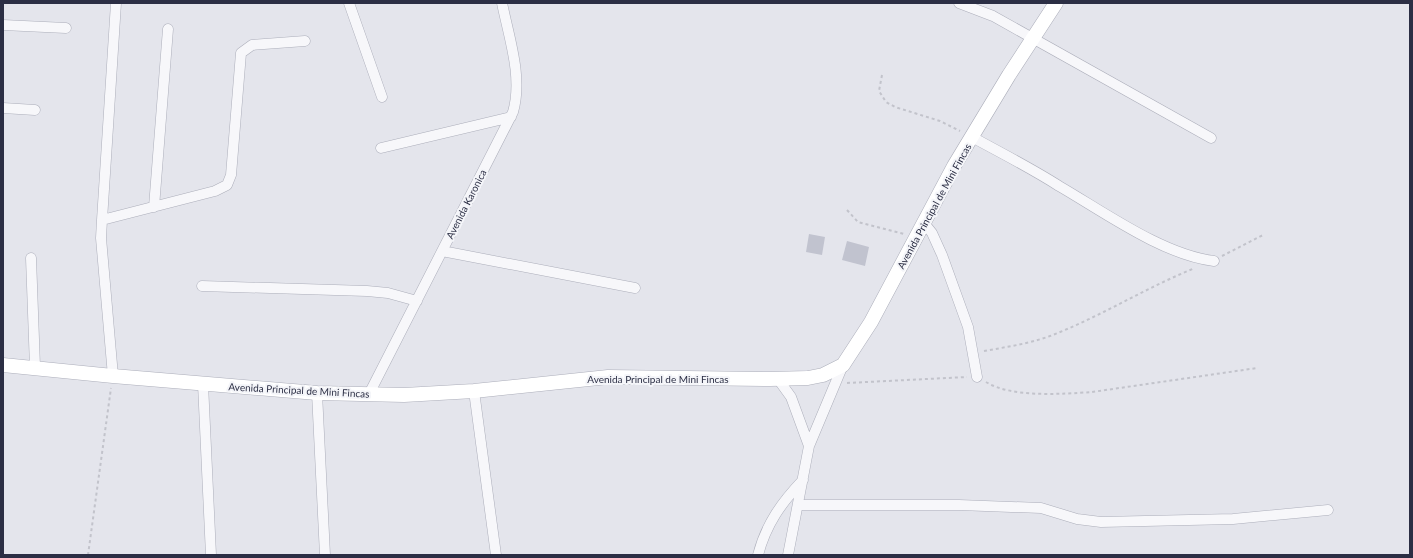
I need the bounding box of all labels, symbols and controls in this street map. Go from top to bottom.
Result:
street label: Avenida Principal de Mini Fincas [895,141,973,271]
street label: Avenida Karonica [443,167,489,241]
street label: Avenida Principal de Mini Fincas [587,373,729,385]
street label: Avenida Principal de Mini Fincas [228,380,370,400]

